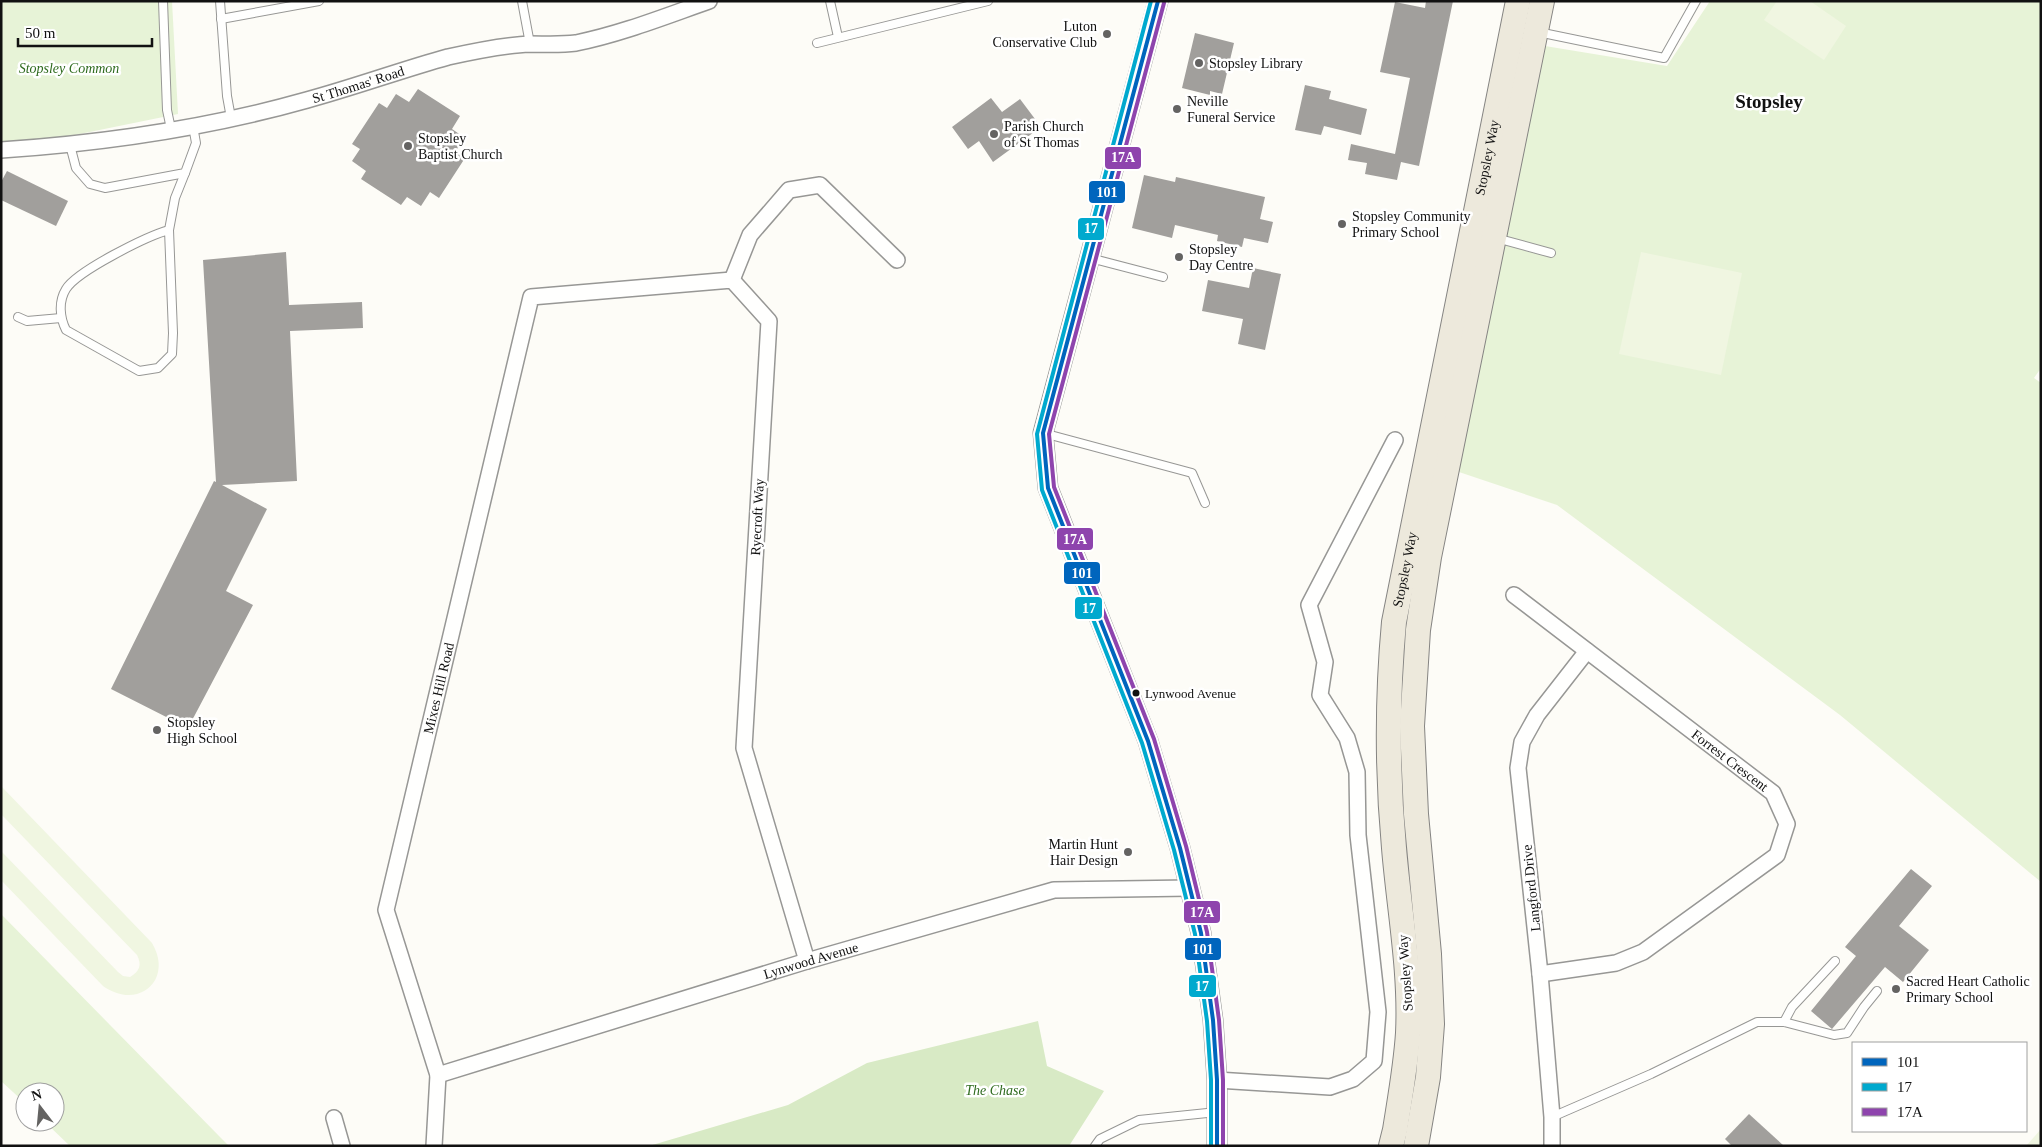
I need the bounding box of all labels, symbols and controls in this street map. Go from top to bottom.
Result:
scale bar [18,15,151,47]
place label: Luton Conservative Club [992,19,1097,50]
text: 50 m [25,25,56,41]
marker: Luton Conservative Club [1101,28,1113,40]
place label: Stopsley Library [1209,56,1303,71]
marker: Stopsley Library [1193,57,1205,69]
park label: Stopsley Common [19,61,119,76]
street label: St Thomas' Road [310,64,406,106]
district label: Stopsley [1735,91,1803,112]
place label: Neville Funeral Service [1187,94,1275,125]
marker: Neville Funeral Service [1171,103,1183,115]
place label: Parish Church of St Thomas [1004,119,1084,150]
street label: Stopsley Way [1472,119,1502,197]
marker: Parish Church of St Thomas [988,128,1000,140]
place label: Stopsley Baptist Church [418,131,502,162]
marker: Stopsley Baptist Church [402,140,414,152]
line badge: 17A [1104,146,1142,170]
text: 17A [1111,150,1136,165]
line badge: 101 [1088,180,1126,204]
text: 101 [1097,185,1118,200]
place label: Stopsley Community Primary School [1352,209,1471,240]
line badge: 17 [1077,217,1105,241]
marker: Stopsley Community Primary School [1336,218,1348,230]
text: 17 [1084,221,1098,236]
place label: Stopsley Day Centre [1189,242,1253,273]
marker: Stopsley Day Centre [1173,251,1185,263]
street label: Ryecroft Way [748,478,767,556]
line badge: 17A [1056,527,1094,551]
street label: Stopsley Way [1390,530,1420,609]
text: 17A [1063,532,1088,547]
line badge: 101 [1063,561,1101,585]
text: 101 [1072,566,1093,581]
line badge: 17 [1074,596,1103,620]
text: 17 [1082,601,1096,616]
street label: Mixes Hill Road [421,641,457,736]
place label: Lynwood Avenue [1145,686,1236,701]
marker: Lynwood Avenue [1131,688,1141,698]
place label: Stopsley High School [167,715,238,746]
marker: Stopsley High School [151,724,163,736]
street label: Forrest Crescent [1689,727,1771,795]
place label: Martin Hunt Hair Design [1048,837,1118,868]
street label: Langford Drive [1519,844,1544,932]
marker: Martin Hunt Hair Design [1122,846,1134,858]
line badge: 17A [1183,900,1221,924]
text: 17A [1190,905,1215,920]
street label: Stopsley Way [1395,934,1416,1012]
line badge: 101 [1184,937,1222,961]
street label: Lynwood Avenue [762,940,860,982]
text: 101 [1193,942,1214,957]
line badge: 17 [1188,974,1217,998]
place label: Sacred Heart Catholic Primary School [1906,974,2030,1005]
text: 17 [1195,979,1209,994]
marker: Sacred Heart Catholic Primary School [1890,983,1902,995]
legend [1852,1042,2027,1132]
text: 101 [1897,1054,1920,1070]
text: 17 [1897,1079,1913,1095]
north arrow [15,1082,65,1132]
park label: The Chase [965,1083,1025,1098]
text: N [30,1086,43,1104]
text: 17A [1897,1104,1923,1120]

